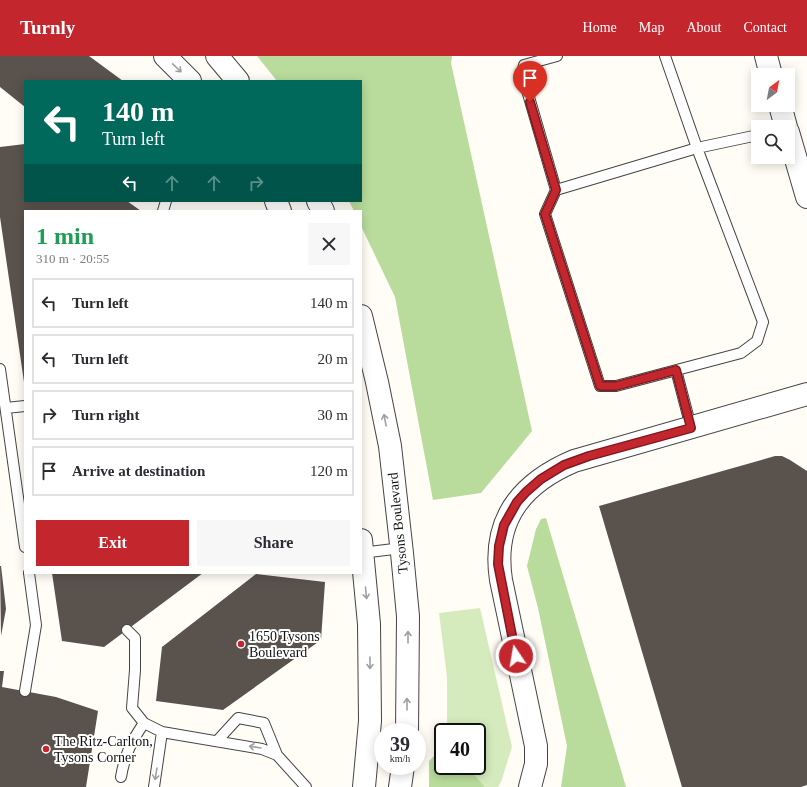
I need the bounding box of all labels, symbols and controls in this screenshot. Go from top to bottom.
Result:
text: Turnly [20,17,75,38]
text: Home [583,20,617,35]
text: Map [639,20,664,35]
text: About [686,20,721,35]
text: Contact [743,20,787,35]
pin [513,61,547,102]
one-way arrow [172,64,182,73]
icon: arrive [519,67,541,89]
north arrow [751,68,795,112]
map controls [751,68,795,164]
icon: left [36,96,88,148]
text: 140 m [102,96,174,127]
button: search [751,120,795,164]
text: Turn left [102,129,165,149]
icon: left [119,172,141,194]
icon: ahead [161,172,183,194]
icon: ahead [203,172,225,194]
icon: right [245,172,267,194]
text: 1 min [36,223,94,249]
button: close [308,223,350,265]
text: 310 m · 20:55 [36,251,109,266]
icon: left [38,292,60,314]
text: Turn left [72,295,129,311]
text: 140 m [310,295,348,311]
icon: left [38,348,60,370]
text: Turn left [72,351,129,367]
text: 20 m [318,351,348,367]
icon: right [38,404,60,426]
text: Turn right [72,407,139,423]
text: 30 m [318,407,348,423]
one-way arrow [380,414,388,427]
icon: arrive [38,460,60,482]
text: Arrive at destination [72,463,205,479]
text: 120 m [310,463,348,479]
street label: Tysons Boulevard [385,472,411,574]
button: Exit [36,520,189,566]
button: Share [197,520,350,566]
one-way arrow [363,586,370,599]
place label: 1650 Tysons Boulevard [249,629,320,660]
one-way arrow [404,631,412,644]
position arrow [495,635,537,677]
marker: 1650 Tysons Boulevard [236,639,246,649]
one-way arrow [366,656,374,669]
one-way arrow [403,698,411,711]
speed limit sign: 40 [434,723,486,775]
text: 39 [390,733,410,755]
place label: The Ritz-Carlton, Tysons Corner [54,734,153,765]
one-way arrow [248,743,261,751]
marker: The Ritz-Carlton, Tysons Corner [41,744,51,754]
text: km/h [390,753,410,764]
one-way arrow [152,767,160,780]

